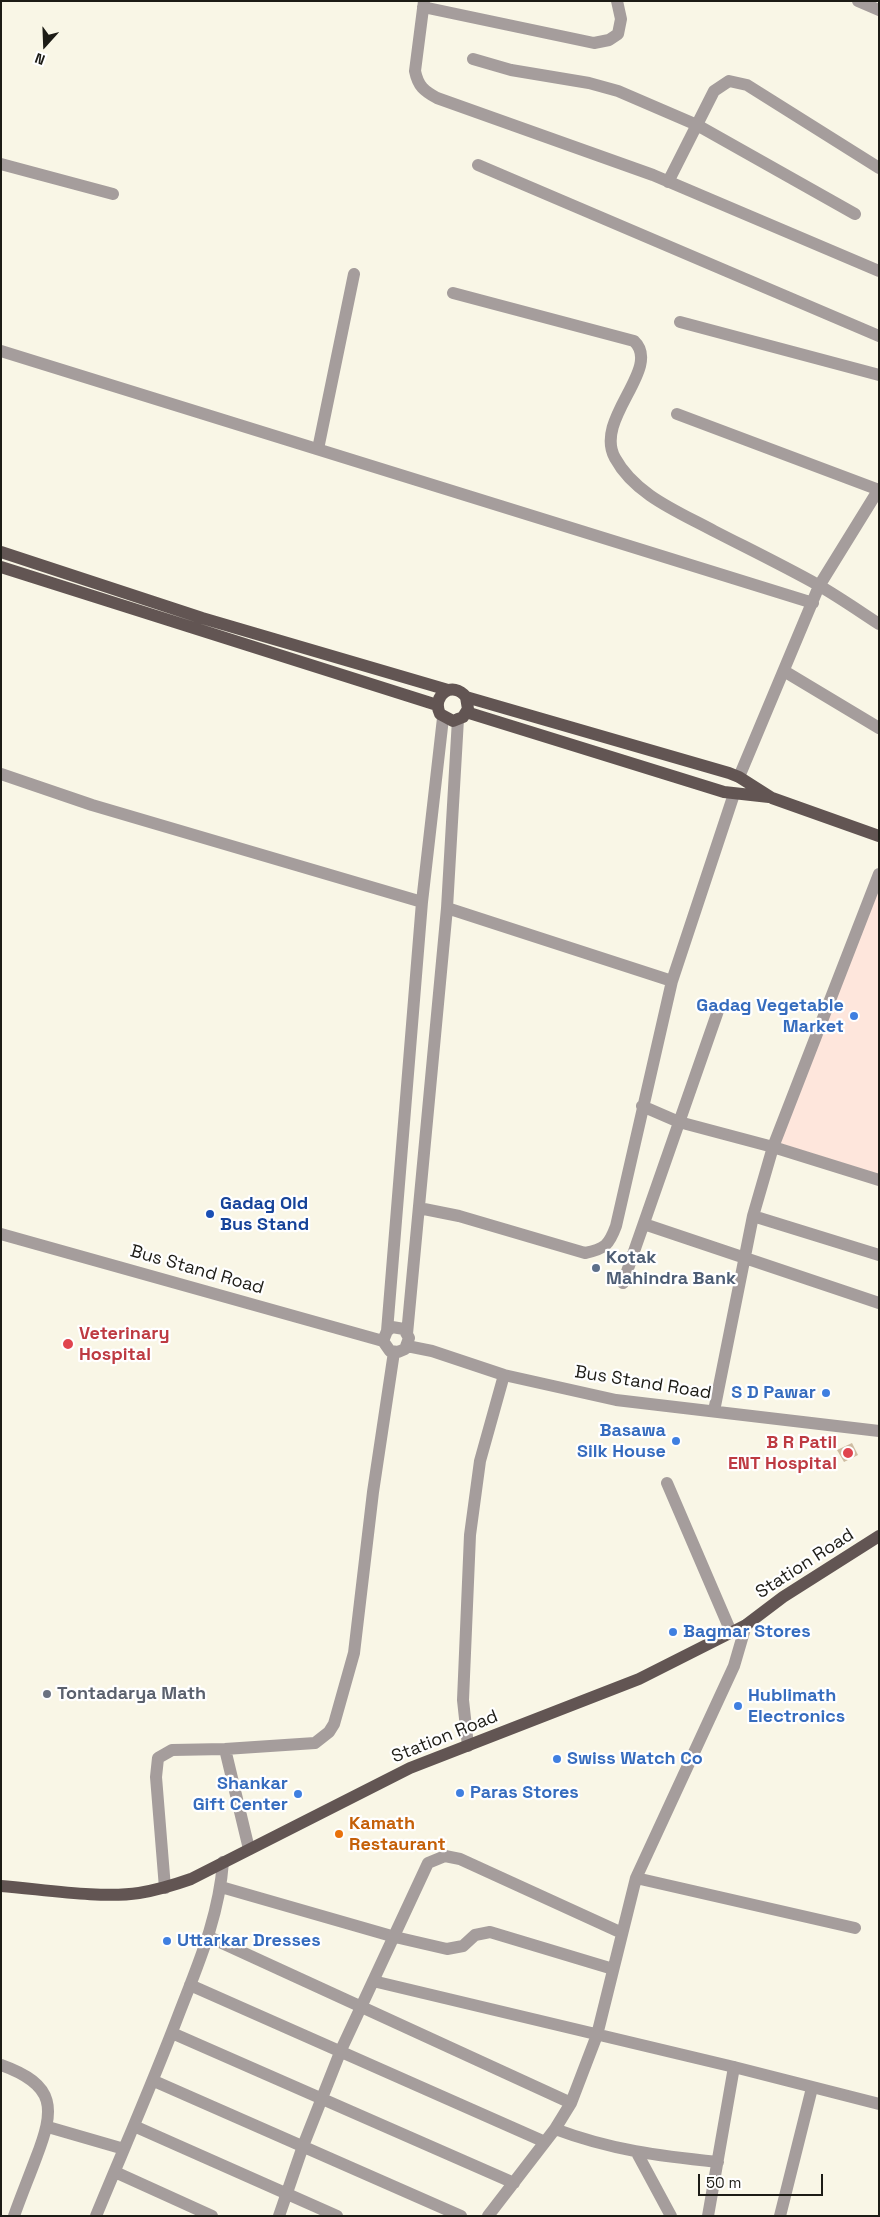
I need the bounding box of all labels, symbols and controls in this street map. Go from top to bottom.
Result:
north arrow [20,20,70,70]
text: N [32,49,47,69]
place label: Gadag Vegetable Market [696,995,844,1038]
marker: Gadag Vegetable Market [848,1010,860,1022]
place label: Gadag Old Bus Stand [220,1193,309,1236]
marker: Gadag Old Bus Stand [204,1208,216,1220]
street label: Bus Stand Road [128,1241,266,1299]
place label: Kotak Mahindra Bank [606,1247,736,1290]
marker: Kotak Mahindra Bank [590,1262,602,1274]
place label: Veterinary Hospital [79,1323,170,1366]
marker: Veterinary Hospital [61,1337,75,1351]
street label: Bus Stand Road [573,1362,713,1404]
place label: S D Pawar [731,1382,816,1404]
marker: S D Pawar [820,1387,832,1399]
place label: Basawa Silk House [577,1420,666,1462]
place label: B R Patil ENT Hospital [728,1432,837,1475]
marker: Basawa Silk House [670,1435,682,1447]
marker: B R Patil ENT Hospital [841,1446,855,1460]
street label: Station Road [752,1524,858,1604]
place label: Bagmar Stores [683,1621,811,1643]
marker: Bagmar Stores [667,1626,679,1638]
place label: Tontadarya Math [57,1683,206,1705]
place label: Hublimath Electronics [748,1685,845,1728]
marker: Tontadarya Math [41,1688,53,1700]
marker: Hublimath Electronics [732,1700,744,1712]
street label: Station Road [389,1706,501,1768]
place label: Swiss Watch Co [567,1748,703,1770]
marker: Swiss Watch Co [551,1753,563,1765]
place label: Shankar Gift Center [193,1773,288,1816]
place label: Paras Stores [470,1782,579,1804]
marker: Paras Stores [454,1787,466,1799]
marker: Shankar Gift Center [292,1788,304,1800]
place label: Kamath Restaurant [349,1813,446,1856]
marker: Kamath Restaurant [333,1828,345,1840]
place label: Uttarkar Dresses [177,1930,321,1952]
marker: Uttarkar Dresses [161,1935,173,1947]
scale bar [700,2164,825,2196]
text: 50 m [706,2173,741,2192]

